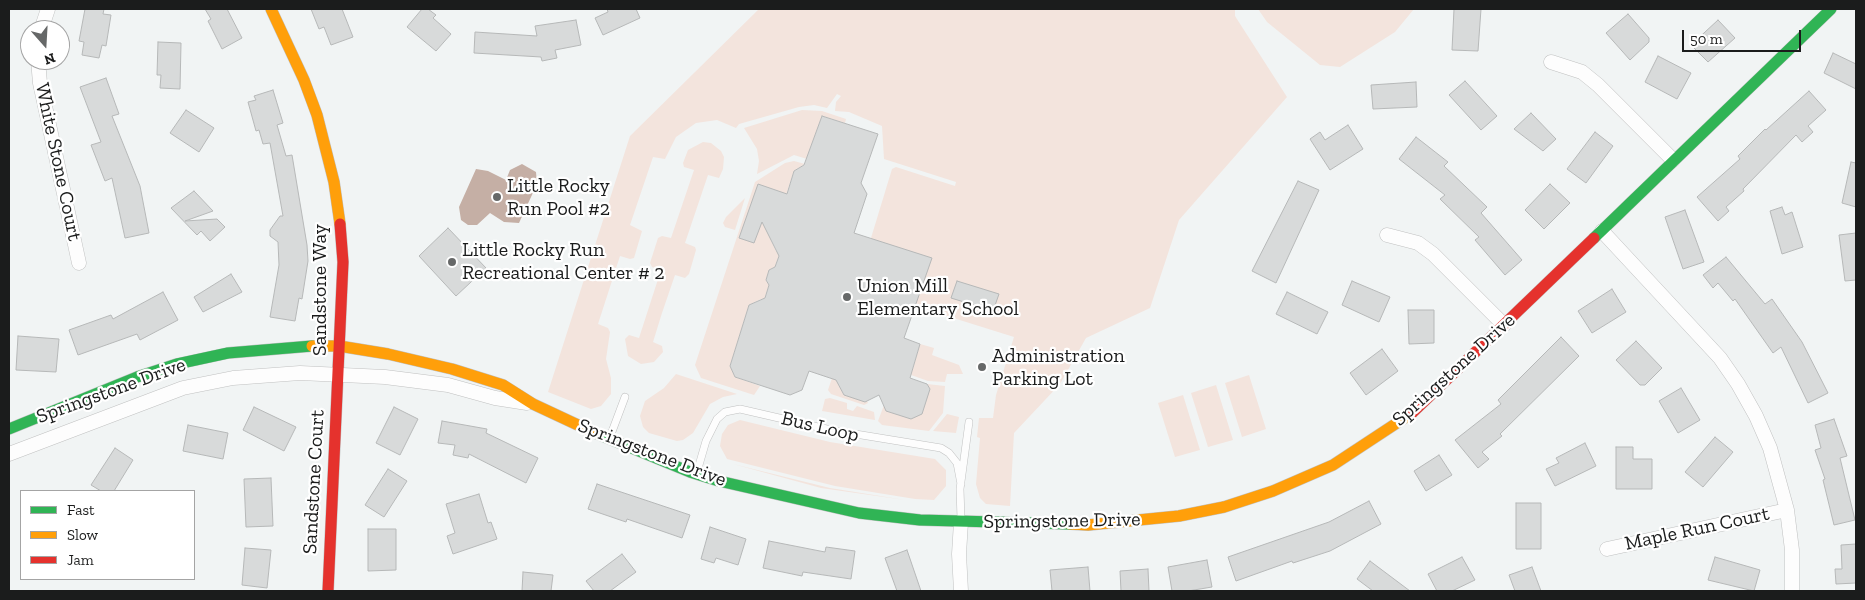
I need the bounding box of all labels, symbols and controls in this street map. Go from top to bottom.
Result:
north arrow [20,20,70,70]
scale bar [1685,20,1804,52]
text: 50 m [1690,30,1723,48]
text: N [42,49,58,68]
street label: White Stone Court [30,81,86,243]
place label: Little Rocky Run Pool #2 [507,174,610,221]
marker: Little Rocky Run Pool #2 [491,191,503,203]
street label: Sandstone Way [308,224,332,356]
place label: Little Rocky Run Recreational Center # 2 [462,238,665,285]
marker: Little Rocky Run Recreational Center # 2 [446,256,458,268]
place label: Union Mill Elementary School [857,274,1019,321]
marker: Union Mill Elementary School [841,291,853,303]
street label: Springstone Drive [1388,309,1520,431]
place label: Administration Parking Lot [992,344,1125,391]
street label: Springstone Drive [33,353,189,429]
marker: Administration Parking Lot [976,361,988,373]
street label: Bus Loop [779,406,861,448]
street label: Sandstone Court [298,409,330,555]
street label: Springstone Drive [574,414,730,492]
legend [20,490,195,580]
text: Fast [67,501,95,519]
street label: Maple Run Court [1623,502,1771,556]
street label: Springstone Drive [983,508,1141,534]
text: Slow [67,526,98,544]
text: Jam [67,551,94,569]

